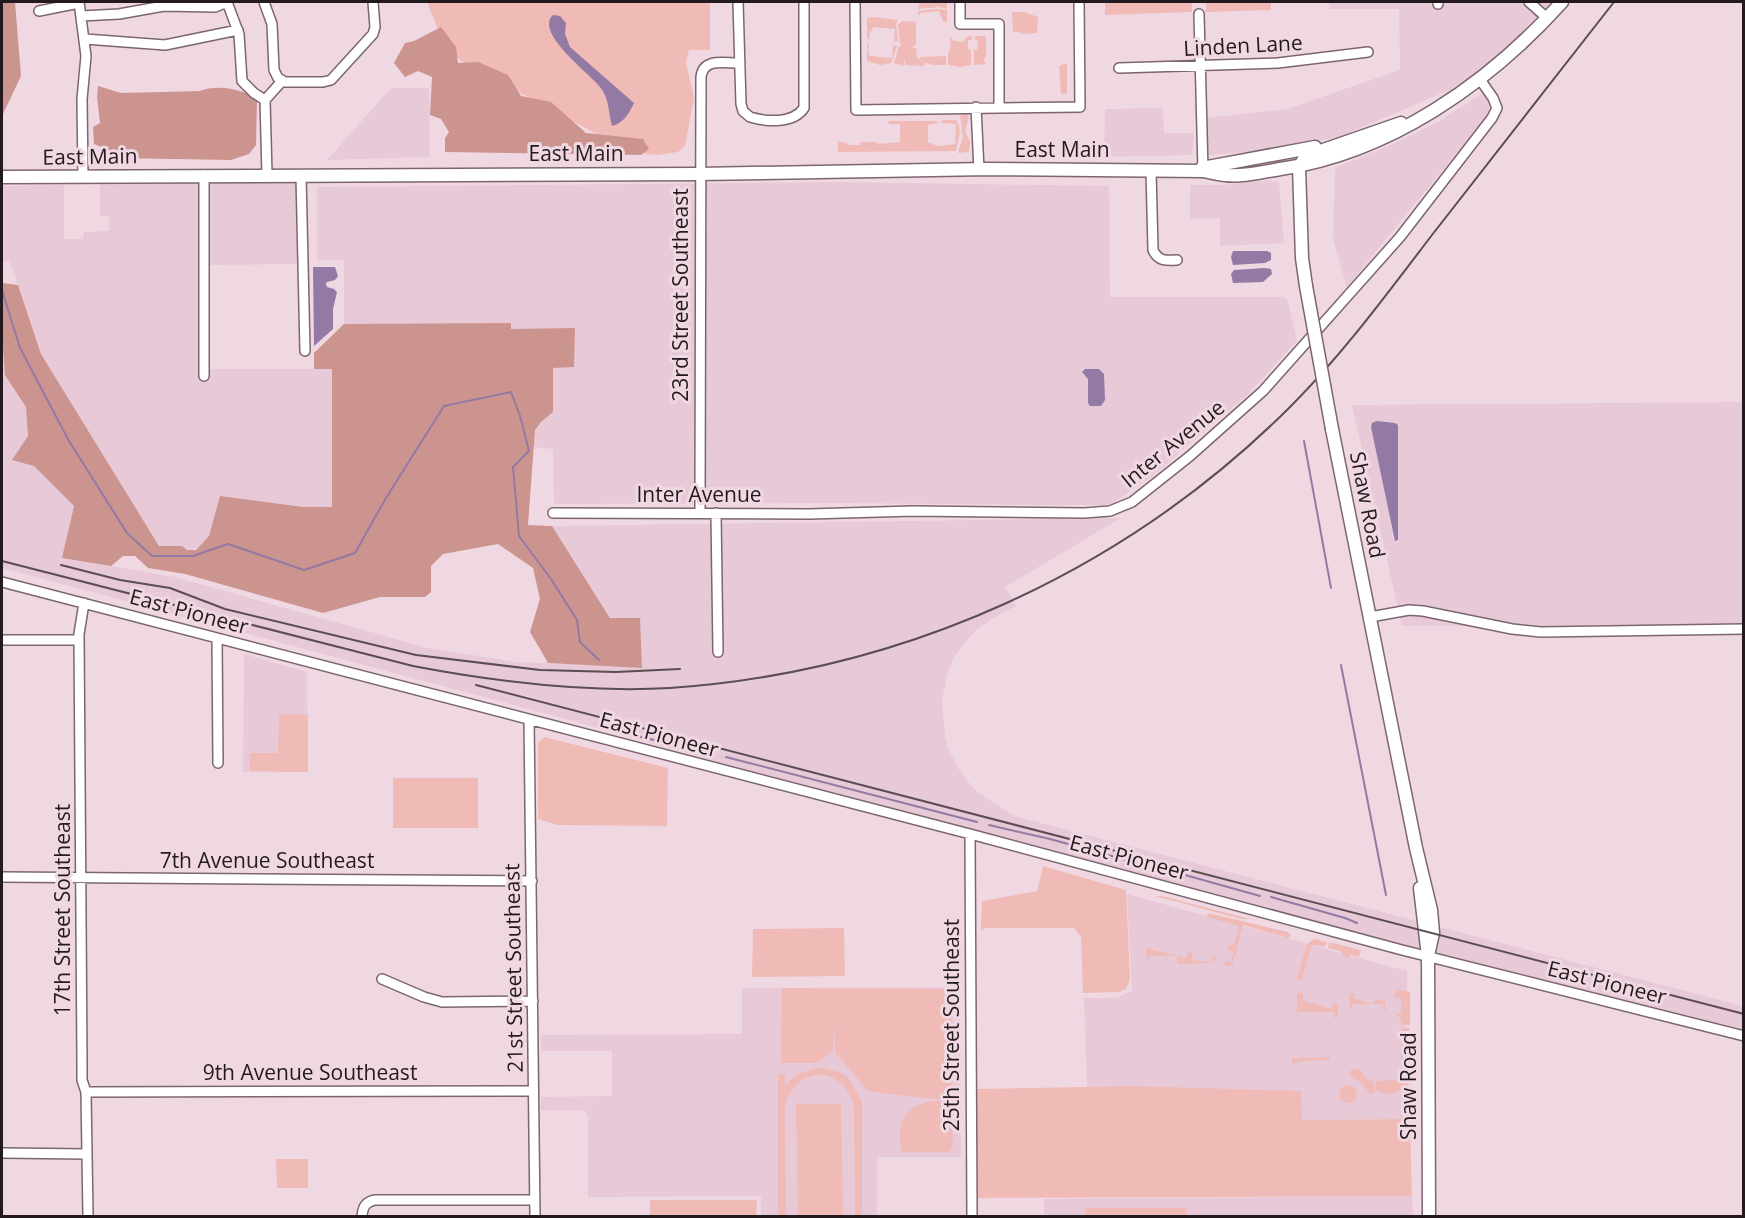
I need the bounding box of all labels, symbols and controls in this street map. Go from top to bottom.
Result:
street label: Linden Lane [1183,28,1303,62]
street label: East Main [1014,135,1110,163]
street label: East Main [528,139,624,167]
street label: East Main [42,141,138,171]
street label: 23rd Street Southeast [666,188,694,402]
street label: Inter Avenue [1115,393,1230,493]
street label: Shaw Road [1344,449,1392,560]
street label: Inter Avenue [636,480,762,508]
street label: East Pioneer [127,582,252,640]
street label: East Pioneer [597,705,722,763]
street label: 17th Street Southeast [48,804,76,1016]
street label: East Pioneer [1067,828,1192,886]
street label: 7th Avenue Southeast [160,846,374,874]
street label: 21st Street Southeast [497,863,529,1073]
street label: 25th Street Southeast [937,919,965,1131]
street label: East Pioneer [1545,954,1670,1010]
street label: Shaw Road [1394,1032,1422,1140]
street label: 9th Avenue Southeast [203,1058,417,1086]

